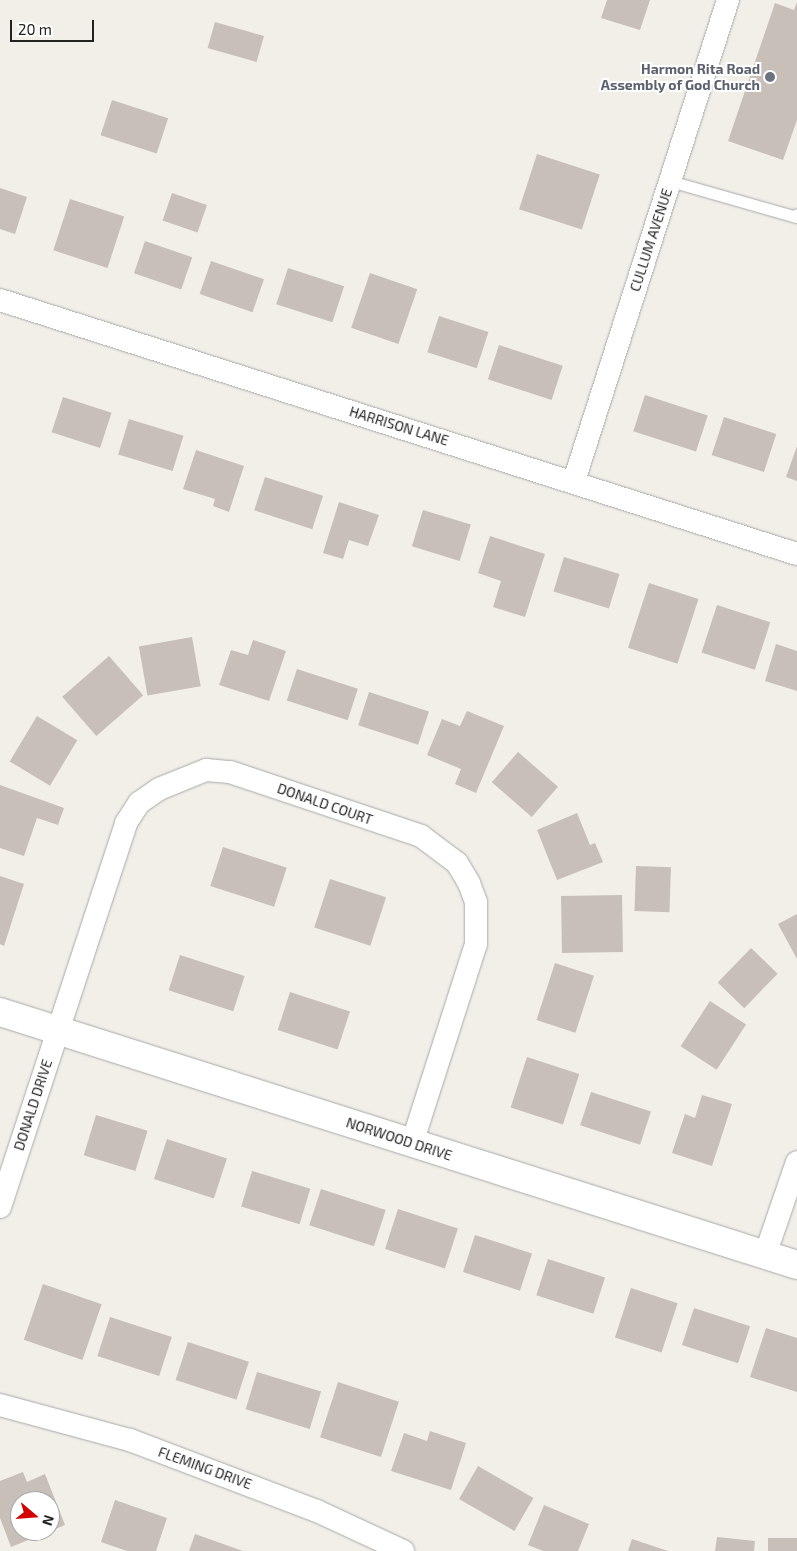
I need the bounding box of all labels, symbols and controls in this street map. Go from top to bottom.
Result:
scale bar [12,10,96,42]
text: 20 m [18,20,52,38]
place label: Harmon Rita Road Assembly of God Church [600,61,760,94]
marker: Harmon Rita Road Assembly of God Church [764,71,776,83]
street label: CULLUM AVENUE [626,186,676,294]
street label: HARRISON LANE [347,403,451,449]
street label: DONALD COURT [275,780,375,828]
street label: DONALD DRIVE [10,1057,56,1153]
street label: NORWOOD DRIVE [344,1114,454,1164]
street label: FLEMING DRIVE [156,1443,254,1493]
north arrow [10,1491,60,1541]
text: N [39,1513,58,1528]

